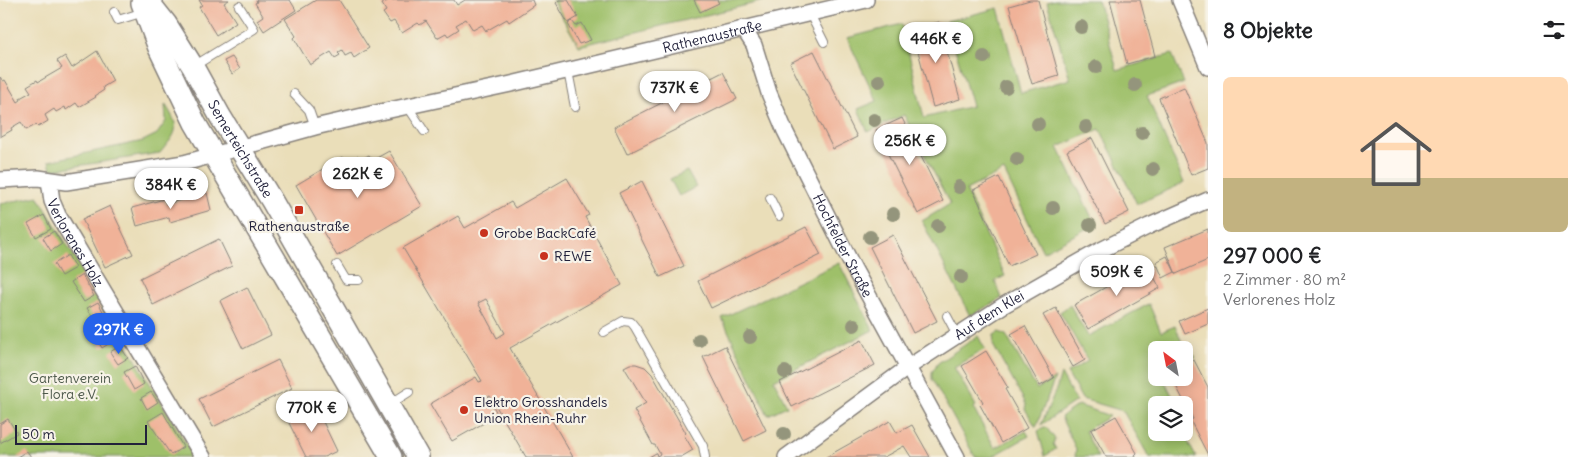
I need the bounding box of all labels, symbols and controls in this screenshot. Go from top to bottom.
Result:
street label: Rathenaustraße [661,16,763,57]
icon: filters [1540,16,1568,44]
text: 8 Objekte [1223,17,1313,44]
pin: 446K € [895,22,977,64]
text: 446K € [910,28,962,48]
pin: 737K € [634,70,716,113]
text: 737K € [651,77,699,97]
street label: Semerteichstraße [204,97,277,201]
icon: home [1351,109,1441,199]
pin: 256K € [869,124,951,166]
text: 256K € [884,130,936,150]
pin: 262K € [317,156,399,199]
text: 262K € [333,163,383,183]
pin: 384K € [130,168,212,210]
text: 384K € [145,174,197,194]
street label: Hochfelder Straße [809,191,877,300]
street label: Verlorenes Holz [43,196,108,290]
marker: Rathenaustraße [293,204,305,216]
place label: Rathenaustraße [248,217,350,235]
place label: Grobe BackCafé [494,224,596,242]
marker: Grobe BackCafé [478,227,490,239]
text: 297 000 € [1223,242,1322,269]
place label: REWE [554,247,592,265]
marker: REWE [538,250,550,262]
pin: 509K € [1076,254,1158,297]
text: 509K € [1091,261,1143,281]
text: 2 Zimmer · 80 m² [1223,269,1346,289]
street label: Auf dem Klei [951,286,1027,344]
text: Verlorenes Holz [1223,289,1335,309]
pin: 297K € [78,312,160,355]
text: 297K € [94,319,144,339]
north arrow [1148,341,1192,386]
map controls [1148,341,1193,441]
park label: Gartenverein Flora e.V. [29,369,111,403]
pin: 770K € [271,390,353,433]
place label: Elektro Grosshandels Union Rhein-Ruhr [474,393,607,427]
button: layers [1148,396,1193,441]
text: 770K € [287,397,337,417]
marker: Elektro Grosshandels Union Rhein-Ruhr [458,404,470,416]
scale bar [15,422,148,445]
text: 50 m [22,425,55,443]

